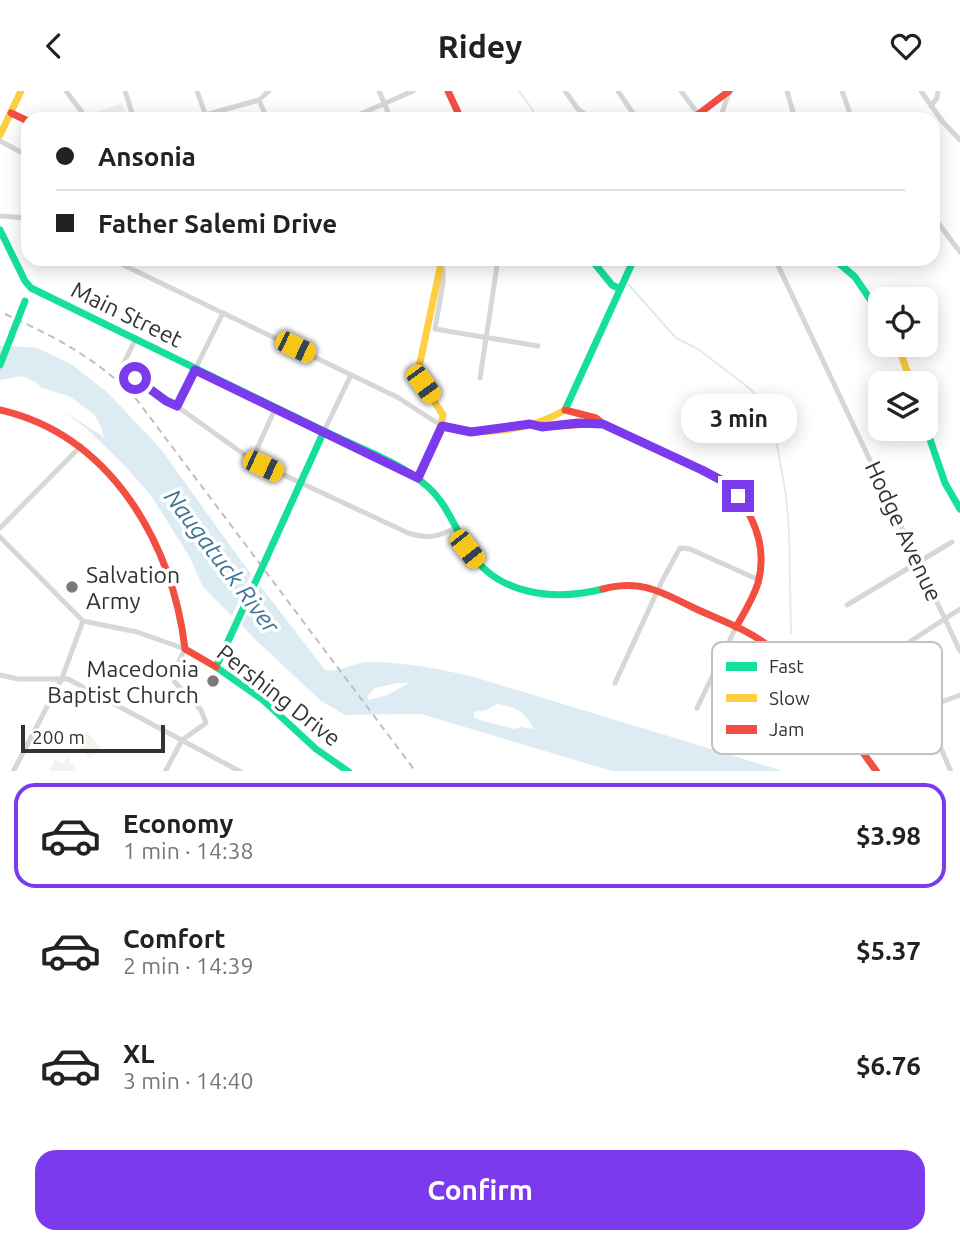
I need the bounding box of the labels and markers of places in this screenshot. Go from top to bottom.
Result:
place label: Salvation Army [86,562,180,613]
marker: Salvation Army [64,579,80,595]
place label: Macedonia Baptist Church [47,656,199,707]
marker: Macedonia Baptist Church [205,673,221,689]

